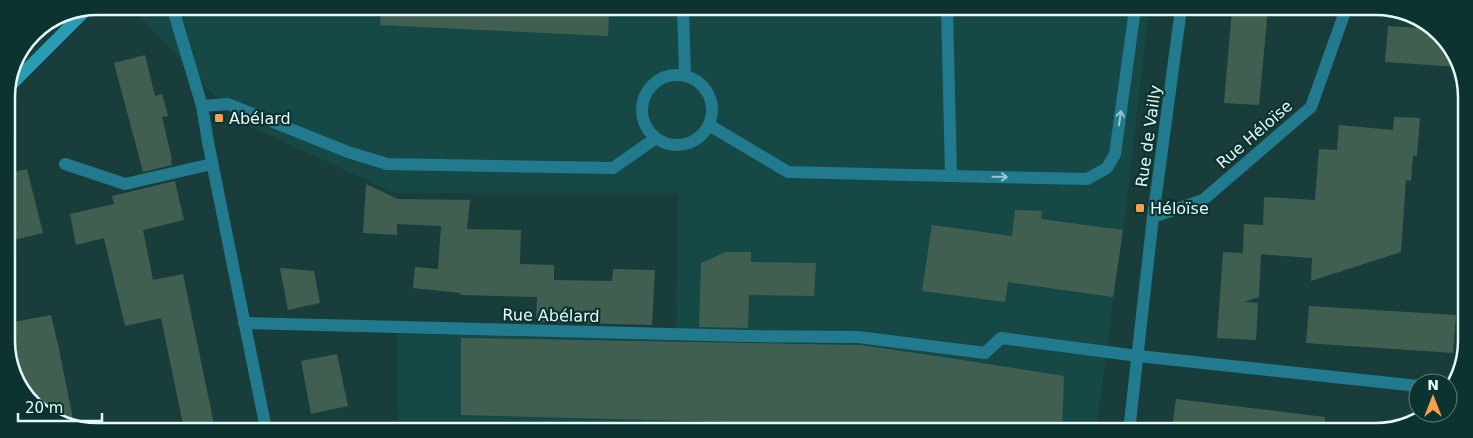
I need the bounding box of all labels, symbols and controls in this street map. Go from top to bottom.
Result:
street label: Rue de Vailly [1132,84,1165,188]
street label: Rue Héloïse [1213,96,1296,172]
place label: Abélard [229,109,291,128]
one-way arrow [1115,110,1125,126]
marker: Abélard [213,112,225,124]
one-way arrow [992,172,1008,181]
place label: Héloïse [1150,199,1209,218]
marker: Héloïse [1134,202,1146,214]
street label: Rue Abélard [502,305,600,326]
north arrow [1408,373,1458,423]
text: N [1427,377,1439,393]
scale bar [18,390,101,422]
text: 20 m [25,399,63,417]

